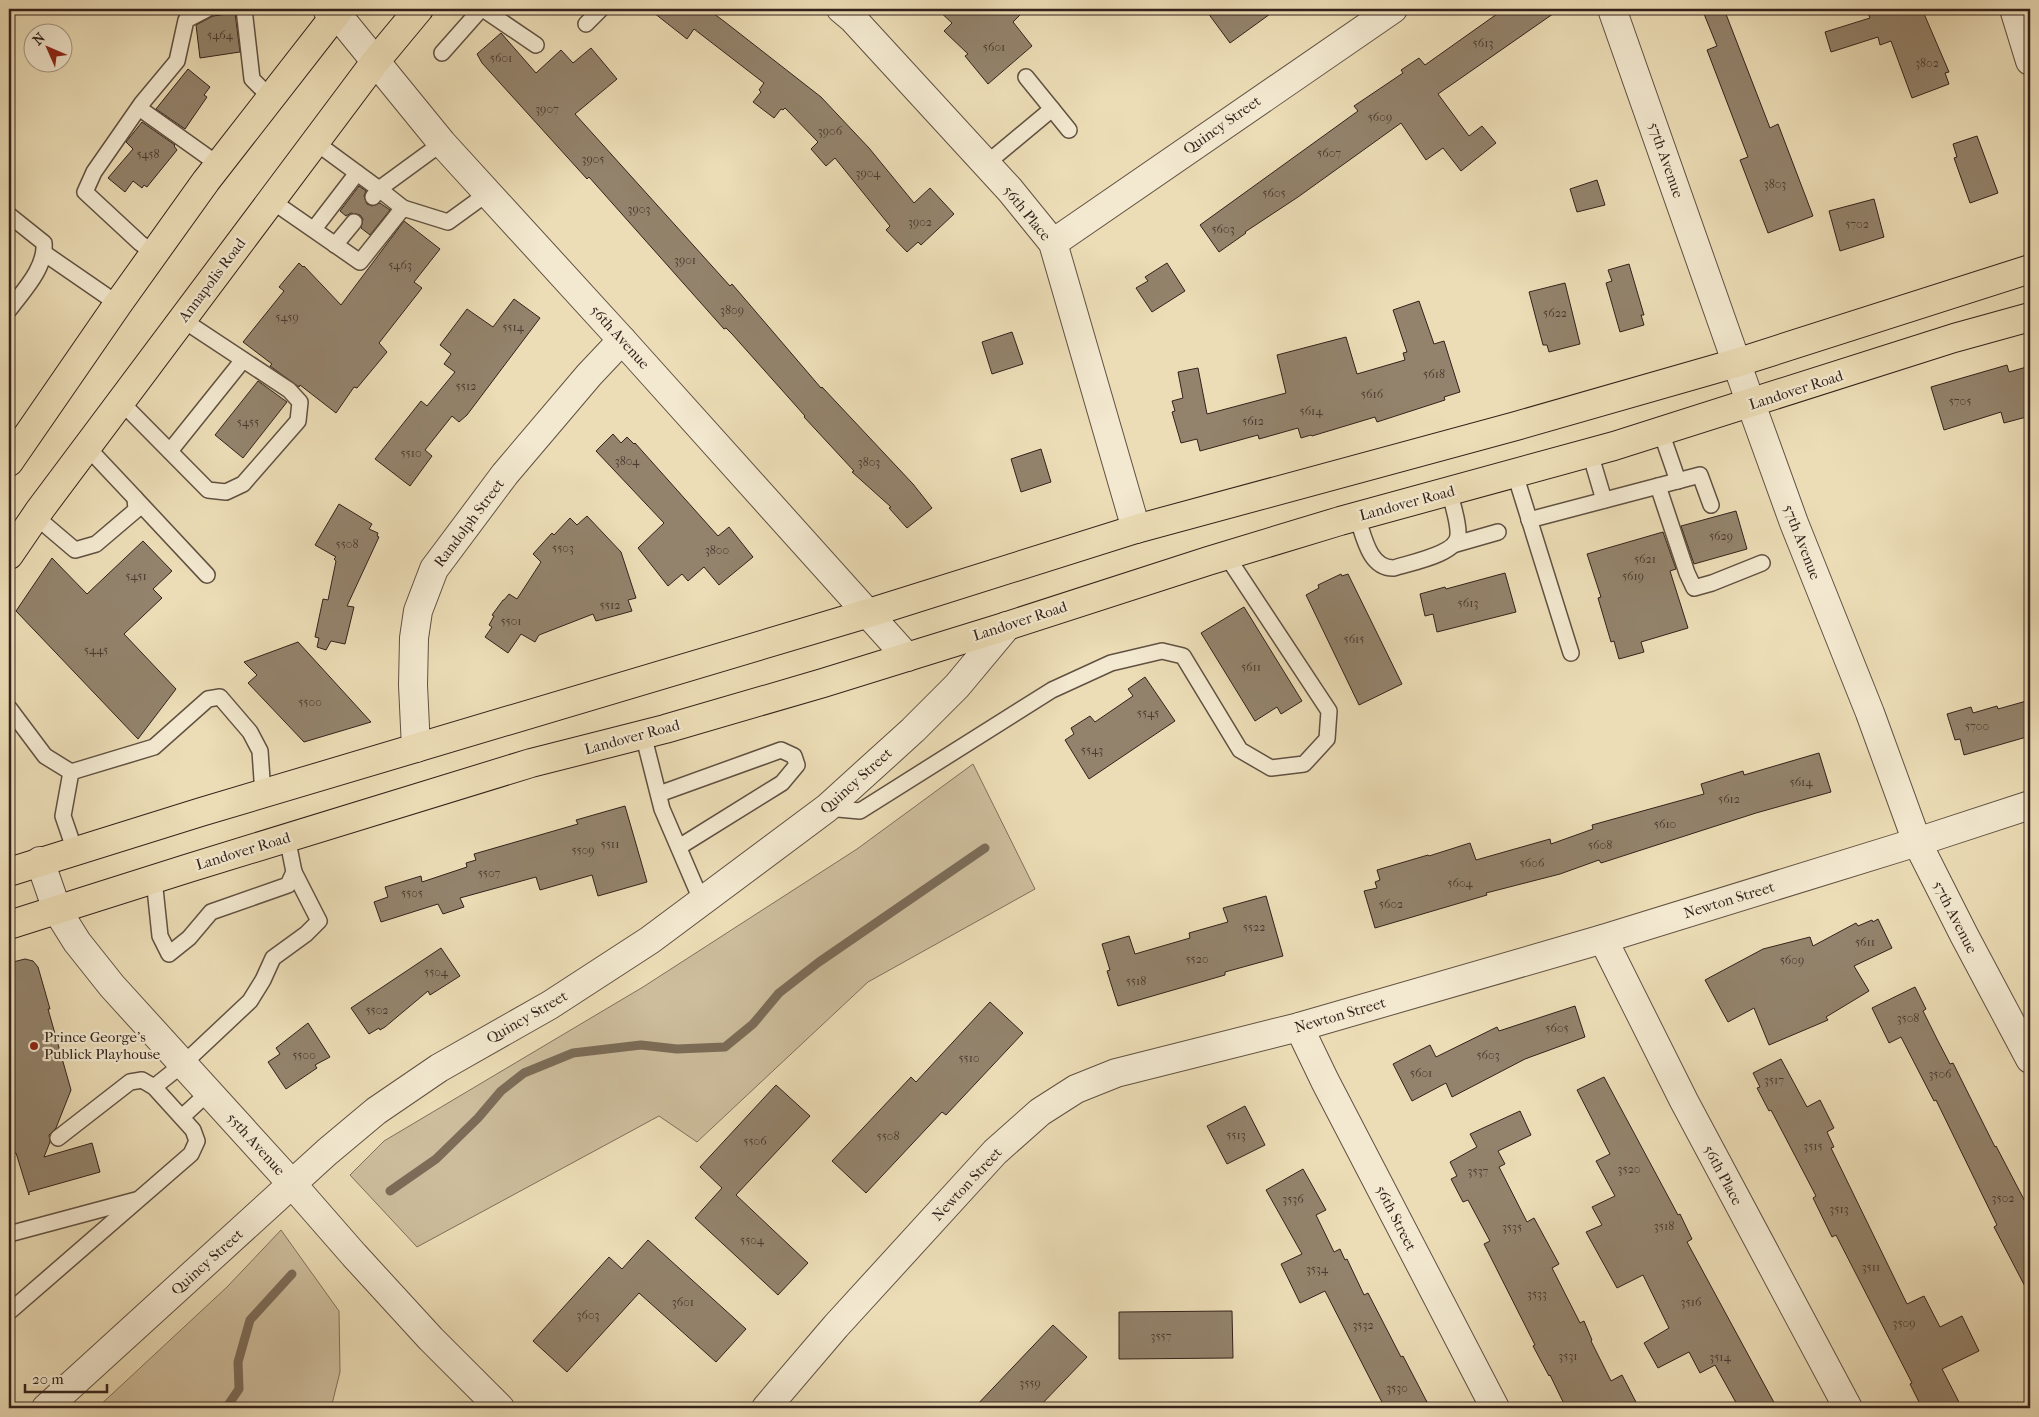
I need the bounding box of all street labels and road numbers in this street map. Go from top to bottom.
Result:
street label: Quincy Street [1180,91,1265,158]
street label: 57th Avenue [1645,120,1688,201]
street label: 56th Place [999,182,1055,245]
street label: Annapolis Road [174,234,250,326]
street label: 56th Avenue [587,301,654,373]
street label: Landover Road [1747,366,1846,414]
street label: Randolph Street [430,475,508,571]
street label: Landover Road [1357,481,1457,524]
street label: 57th Avenue [1779,502,1825,583]
street label: Landover Road [971,597,1070,645]
street label: Landover Road [582,715,682,758]
street label: Quincy Street [816,744,896,818]
street label: Landover Road [194,828,293,874]
street label: Newton Street [1681,877,1777,922]
street label: 57th Avenue [1929,878,1981,957]
street label: Quincy Street [483,986,571,1047]
street label: Newton Street [1292,993,1388,1037]
street label: 55th Avenue [223,1109,289,1180]
street label: 56th Place [1700,1142,1747,1209]
street label: Newton Street [928,1143,1006,1224]
street label: 56th Street [1372,1182,1420,1254]
street label: Quincy Street [167,1225,247,1299]

